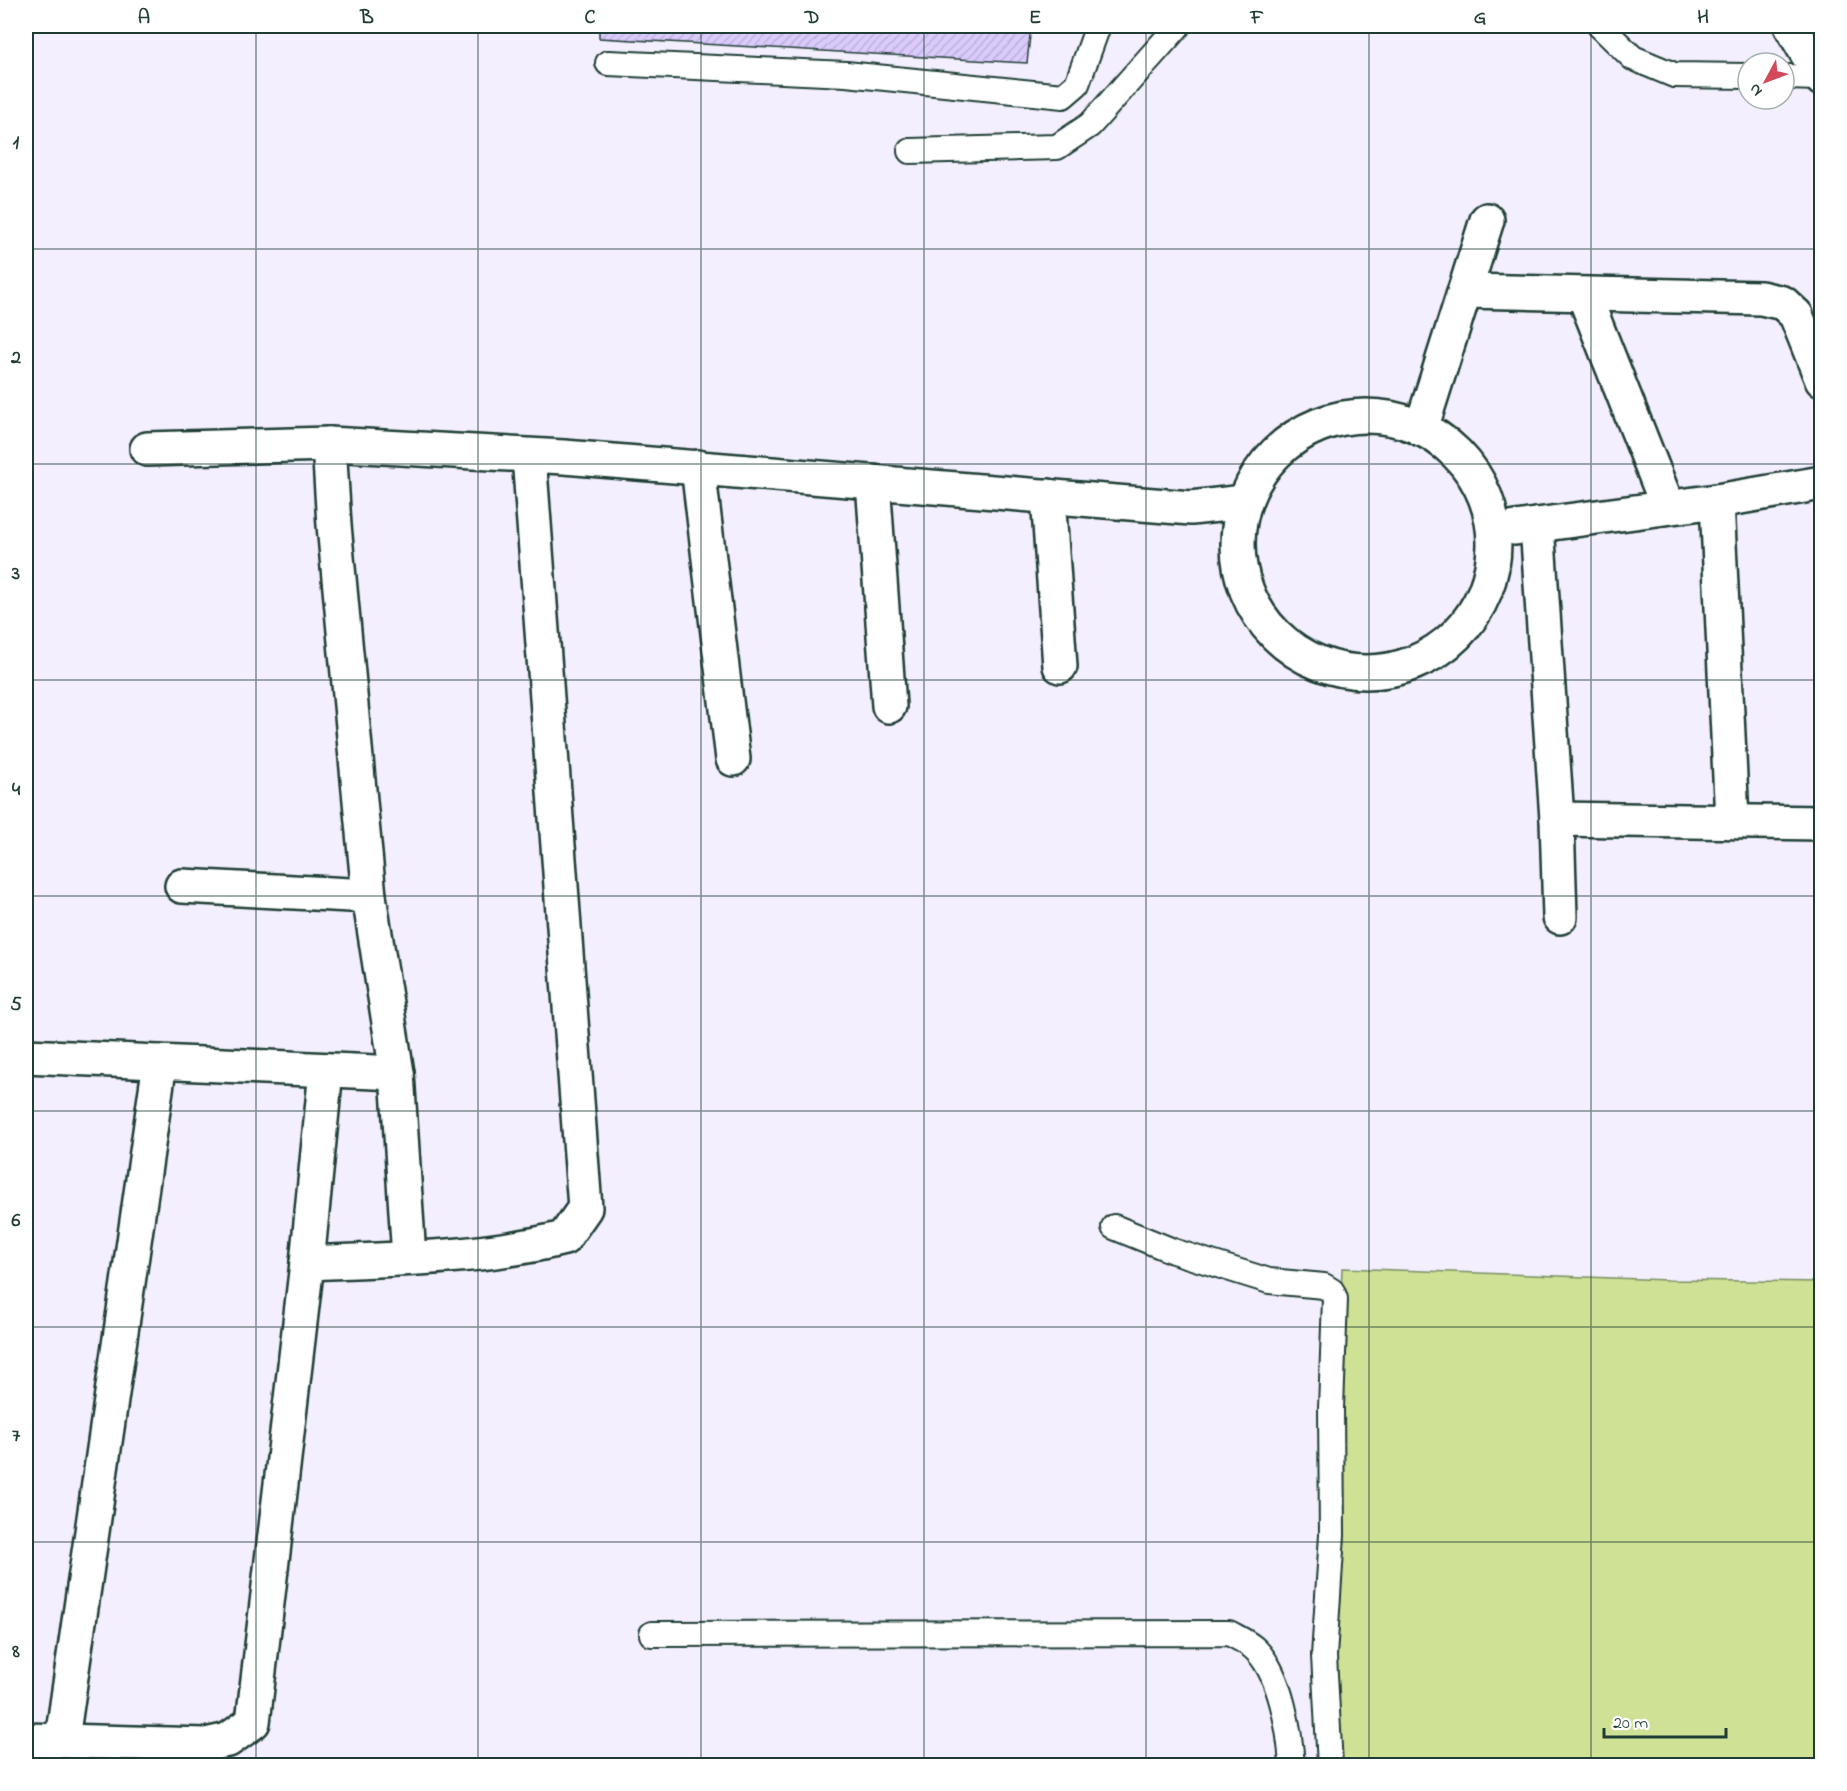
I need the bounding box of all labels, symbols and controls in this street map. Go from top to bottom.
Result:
text: A [138,4,150,33]
text: B [359,4,374,33]
text: C [585,4,596,33]
text: D [804,4,819,33]
text: E [1029,4,1041,33]
text: F [1250,4,1264,33]
text: G [1474,4,1487,33]
text: H [1697,4,1709,33]
north arrow [1736,51,1796,111]
text: N [1743,77,1769,101]
text: 1 [13,129,20,158]
text: 2 [10,344,21,373]
text: 3 [11,560,20,589]
text: 4 [12,776,21,805]
text: 5 [10,991,22,1020]
text: 6 [12,1207,21,1236]
text: 7 [12,1422,21,1451]
text: 8 [11,1638,20,1667]
scale bar [1604,1701,1726,1739]
text: 20 m [1613,1711,1648,1737]

